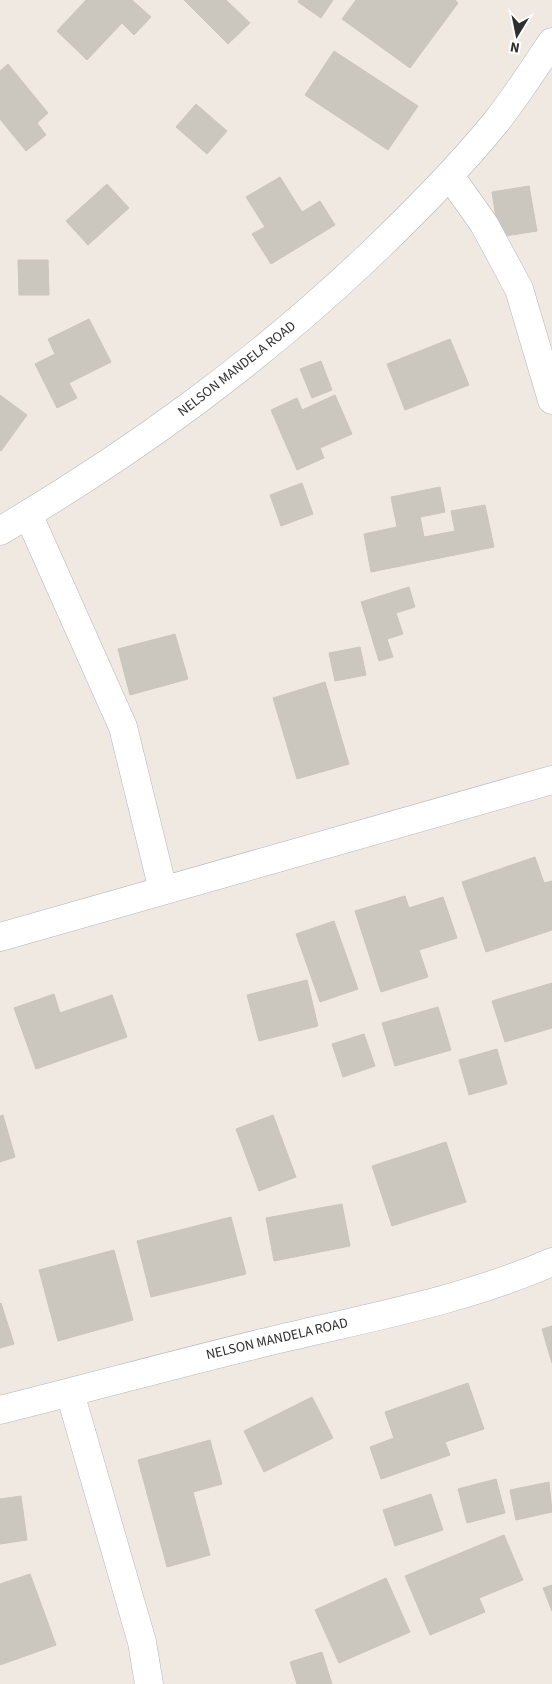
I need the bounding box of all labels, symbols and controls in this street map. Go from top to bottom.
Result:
north arrow [492,10,542,60]
text: N [509,36,521,57]
street label: NELSON MANDELA ROAD [174,316,300,422]
street label: NELSON MANDELA ROAD [204,1313,350,1365]

